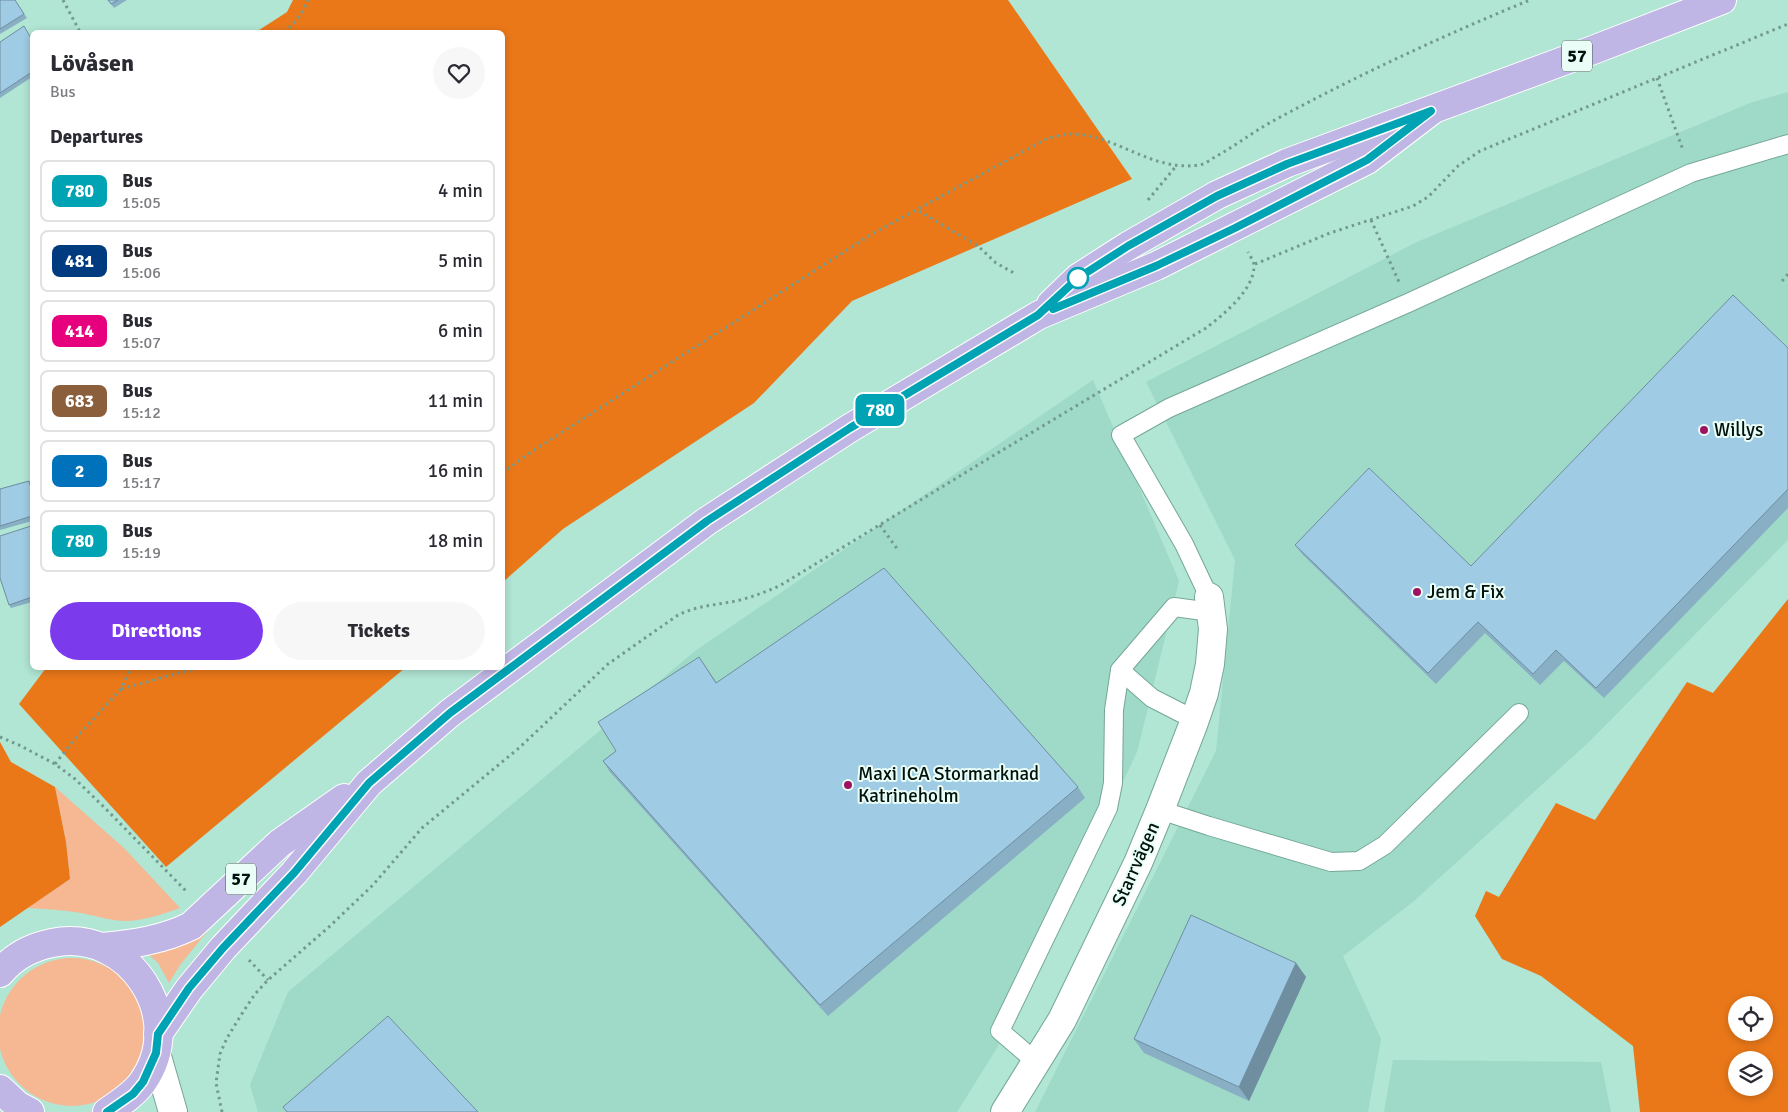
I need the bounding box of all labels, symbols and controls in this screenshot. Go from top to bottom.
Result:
road number: 57 [1562,40,1592,72]
button: heart [433,47,485,99]
text: Lövåsen [50,48,134,78]
text: Bus [50,82,75,102]
text: Departures [50,125,143,149]
text: Bus [122,169,153,193]
text: 4 min [438,179,483,203]
text: 780 [65,180,94,202]
text: 15:05 [122,193,161,213]
text: Bus [122,239,153,263]
text: 5 min [438,249,483,273]
text: 481 [65,250,94,272]
text: 15:06 [122,263,161,283]
unlabelled marker [1067,267,1089,289]
text: Bus [122,309,153,333]
text: 6 min [438,319,483,343]
text: 414 [65,320,94,342]
text: 15:07 [122,333,161,353]
text: Bus [122,379,153,403]
text: 11 min [428,389,483,413]
text: 683 [65,390,94,412]
line badge: 780 [851,394,909,426]
text: 780 [865,399,895,421]
text: 15:12 [122,403,161,423]
place label: Willys [1714,418,1763,442]
marker: Willys [1698,424,1710,436]
text: Bus [122,449,153,473]
text: 16 min [428,459,483,483]
text: 2 [75,460,84,482]
text: 15:17 [122,473,161,493]
text: Bus [122,519,153,543]
text: 18 min [428,529,483,553]
text: 780 [65,530,94,552]
text: 15:19 [122,543,161,563]
place label: Jem & Fix [1427,580,1504,604]
marker: Jem & Fix [1411,586,1423,598]
button: Directions [50,602,263,660]
button: Tickets [273,602,485,660]
place label: Maxi ICA Stormarknad Katrineholm [858,762,1039,808]
marker: Maxi ICA Stormarknad Katrineholm [842,779,854,791]
street label: Starrvägen [1107,818,1165,910]
road number: 57 [226,864,256,894]
map controls [1728,996,1773,1096]
button: locate [1728,996,1773,1041]
button: layers [1728,1051,1773,1096]

